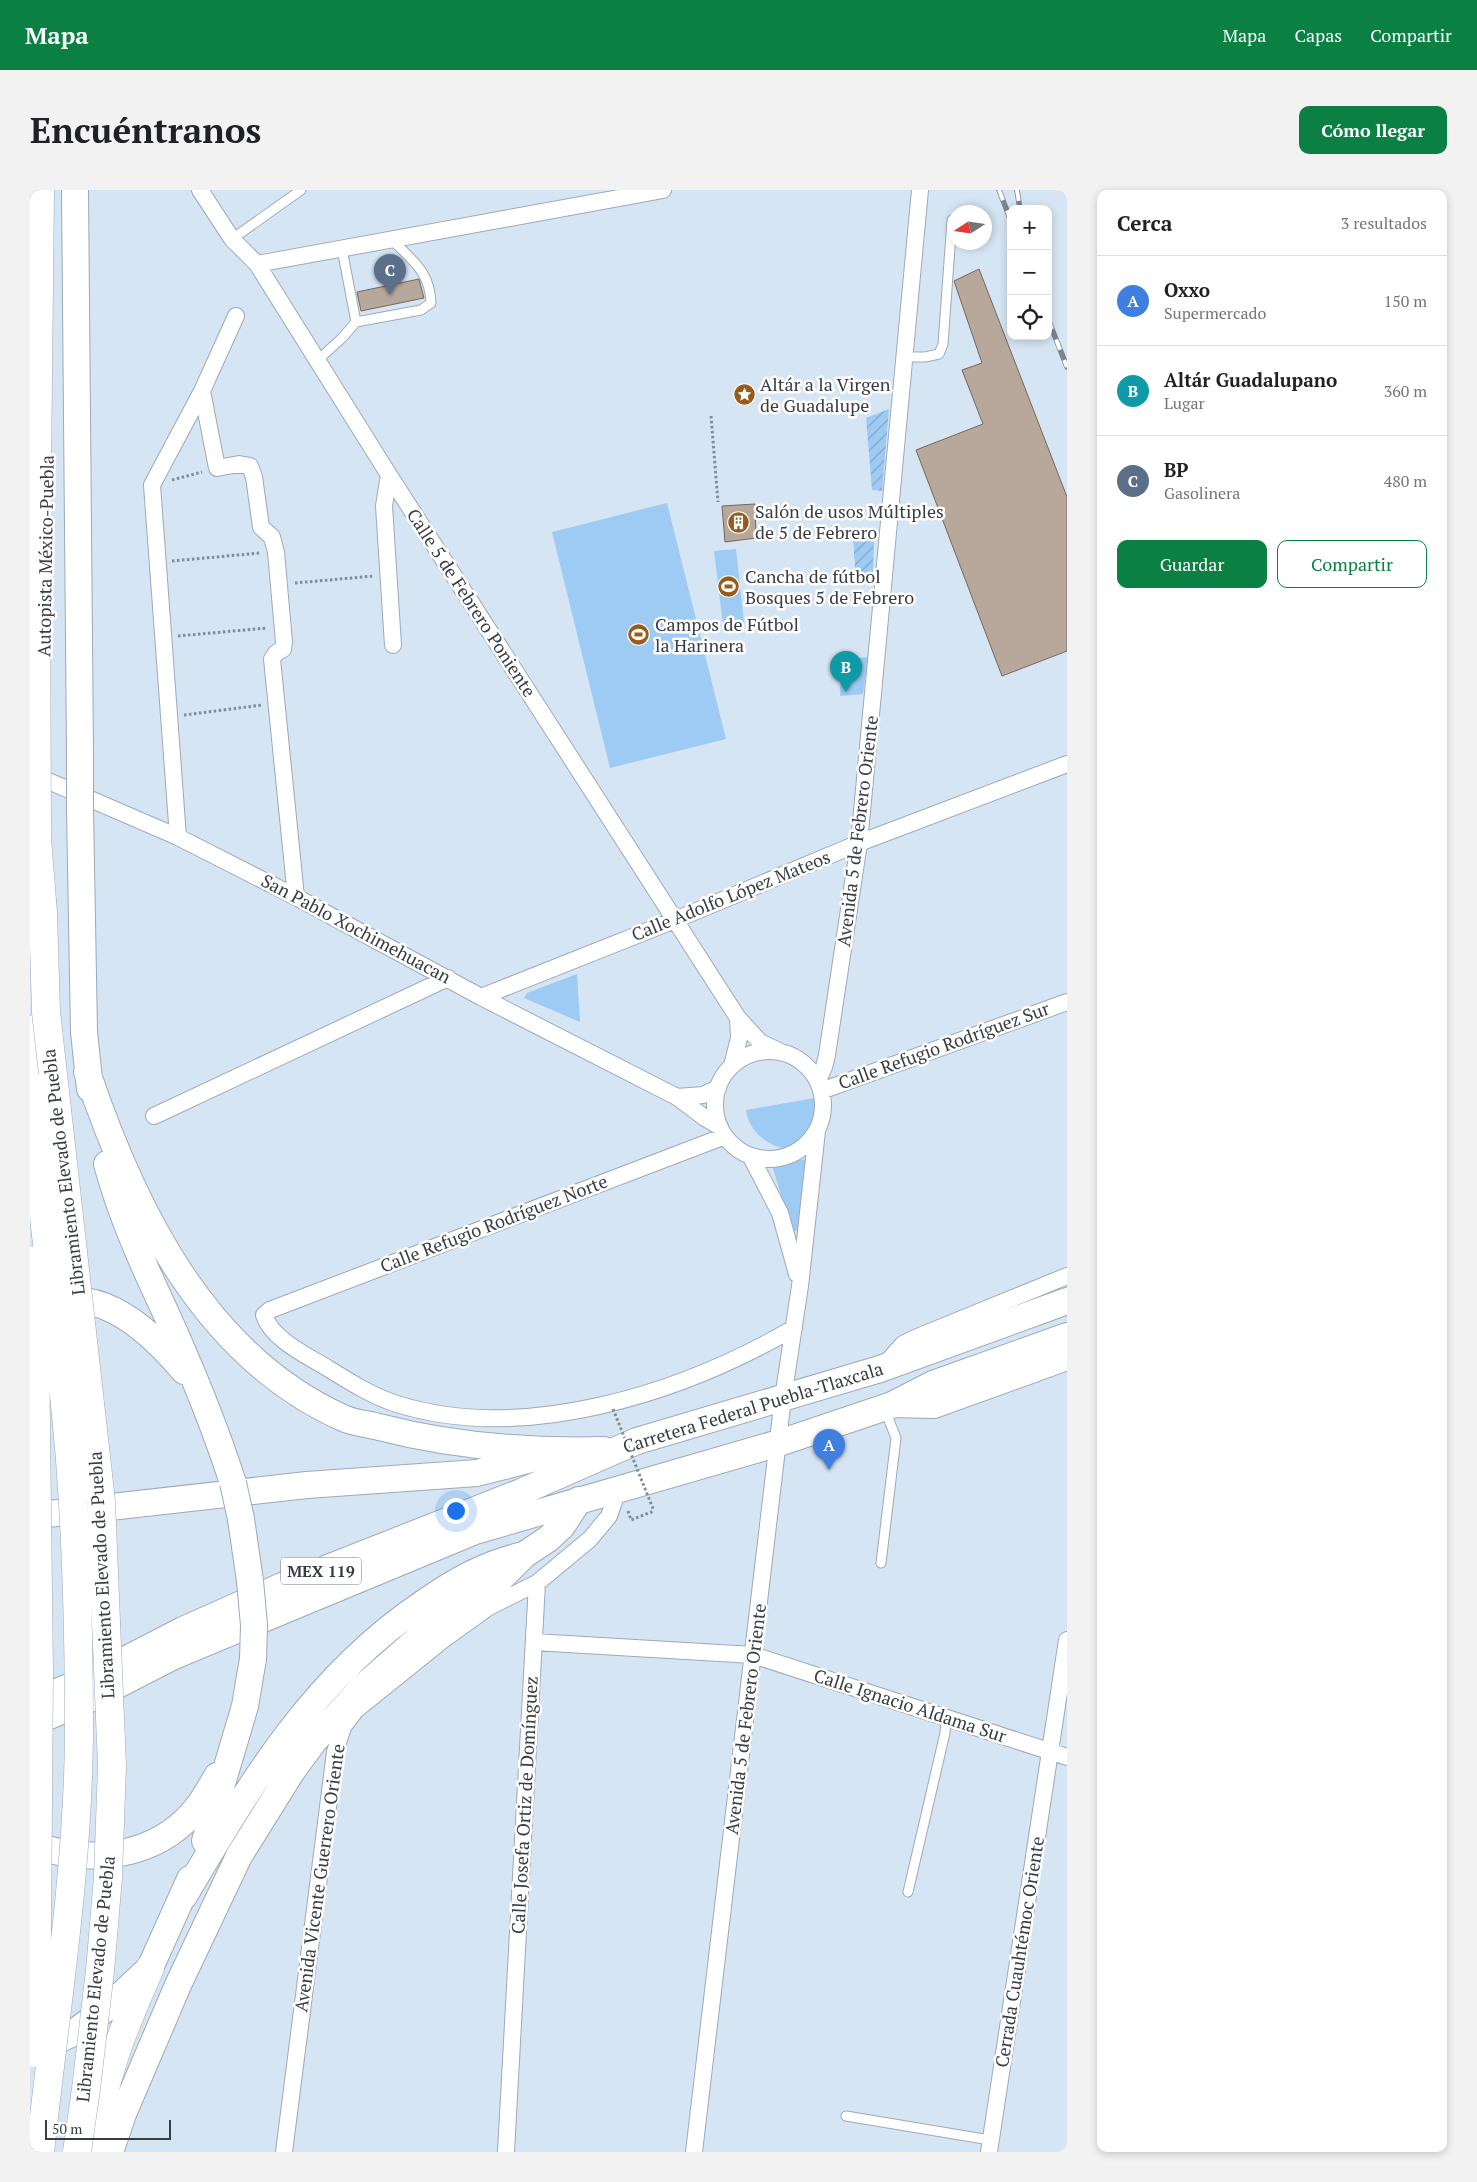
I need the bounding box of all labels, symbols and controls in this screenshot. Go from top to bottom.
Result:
text: Mapa [25,19,89,51]
text: Mapa [1222,23,1266,47]
text: Capas [1294,23,1342,47]
text: Compartir [1370,23,1452,47]
button: Cómo llegar [1299,106,1447,154]
text: Encuéntranos [30,107,261,153]
north arrow [947,205,992,250]
map controls [1007,205,1052,340]
button: + [1007,205,1052,250]
text: Cerca [1117,209,1172,237]
text: 3 resultados [1341,212,1427,234]
button: − [1007,250,1052,295]
pin: C [374,254,406,295]
text: Oxxo [1164,277,1210,302]
text: A [1127,290,1139,312]
text: 150 m [1384,290,1427,312]
button: locate [1007,295,1052,340]
text: Supermercado [1164,302,1266,324]
text: Altár Guadalupano [1164,367,1337,392]
place label: Altár a la Virgen de Guadalupe [760,372,891,417]
text: B [1128,380,1138,402]
text: 360 m [1384,380,1427,402]
place icon: Altár a la Virgen de Guadalupe [732,383,756,407]
text: Lugar [1164,392,1205,414]
street label: Autopista México-Puebla [31,455,59,657]
text: BP [1164,457,1189,482]
text: C [1128,470,1138,492]
text: 480 m [1384,470,1427,492]
text: Gasolinera [1164,482,1240,504]
place label: Salón de usos Múltiples de 5 de Febrero [755,499,944,544]
street label: Calle 5 de Febrero Poniente [402,504,542,701]
building icon: Salón de usos Múltiples de 5 de Febrero [727,510,751,534]
button: Guardar [1117,540,1267,588]
button: Compartir [1277,540,1427,588]
place label: Cancha de fútbol Bosques 5 de Febrero [745,564,914,609]
sports icon: Cancha de fútbol Bosques 5 de Febrero [717,575,741,599]
place label: Campos de Fútbol la Harinera [655,612,799,657]
sports icon: Campos de Fútbol la Harinera [627,623,651,647]
pin: B [830,651,862,692]
street label: Avenida 5 de Febrero Oriente [831,714,883,948]
street label: Calle Adolfo López Mateos [628,844,834,946]
street label: San Pablo Xochimehuacan [257,868,456,988]
street label: Calle Refugio Rodríguez Sur [835,996,1053,1094]
street label: Libramiento Elevado de Puebla [36,1048,90,1297]
street label: Calle Refugio Rodríguez Norte [376,1169,611,1278]
street label: Carretera Federal Puebla-Tlaxcala [620,1356,886,1458]
pin: A [813,1429,845,1470]
street label: Libramiento Elevado de Puebla [83,1451,119,1699]
your location [443,1498,469,1524]
road number: MEX 119 [281,1558,361,1584]
street label: Avenida 5 de Febrero Oriente [719,1602,771,1836]
street label: Calle Ignacio Aldama Sur [811,1663,1010,1748]
street label: Calle Josefa Ortiz de Domínguez [505,1675,543,1935]
street label: Avenida Vicente Guerrero Oriente [288,1742,350,2013]
street label: Cerrada Cuauhtémoc Oriente [989,1835,1049,2069]
street label: Libramiento Elevado de Puebla [70,1854,120,2103]
scale bar [45,2117,171,2140]
text: 50 m [52,2119,82,2138]

